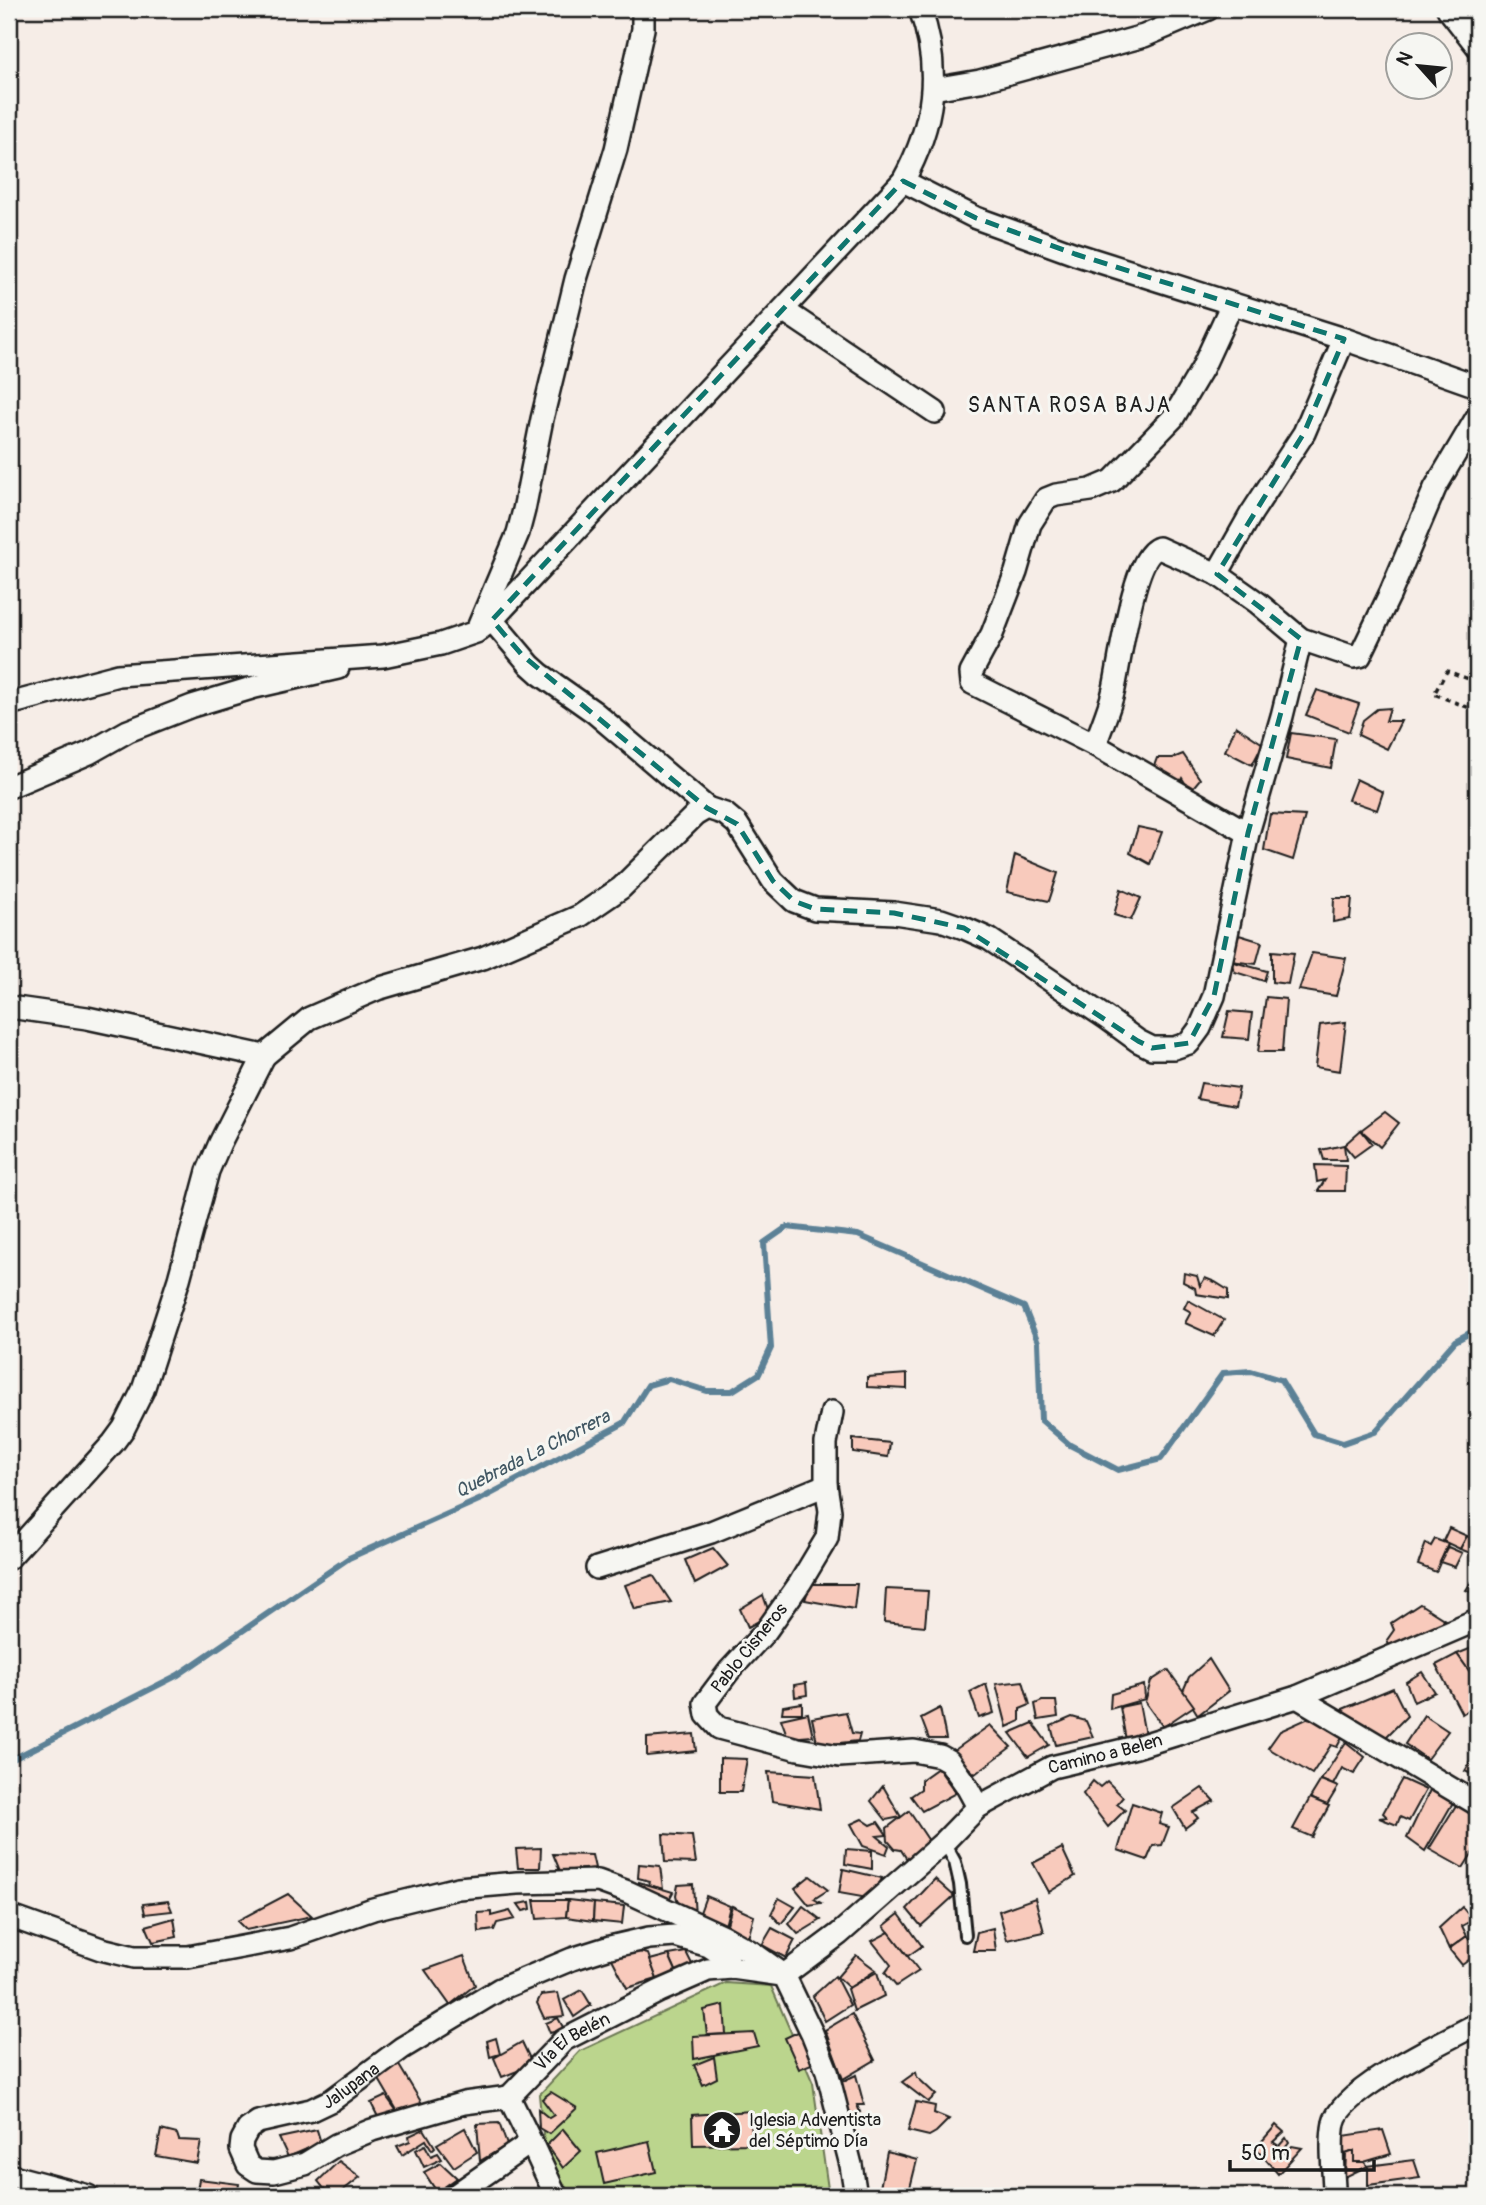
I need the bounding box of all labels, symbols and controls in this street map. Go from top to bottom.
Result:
north arrow [1384,32,1454,102]
text: N [1391,47,1418,70]
district label: SANTA ROSA BAJA [968,392,1172,419]
water label: Quebrada La Chorrera [451,1404,615,1503]
street label: Pablo Cisneros [706,1599,793,1698]
street label: Camino a Belen [1046,1728,1165,1780]
street label: Vía El Belén [529,2007,614,2076]
street label: Jalupana [319,2058,384,2115]
temple icon: Iglesia Adventista del Séptimo Día [701,2109,743,2151]
place label: Iglesia Adventista del Séptimo Día [749,2109,881,2153]
scale bar [1230,2128,1374,2172]
text: 50 m [1241,2140,1290,2167]

